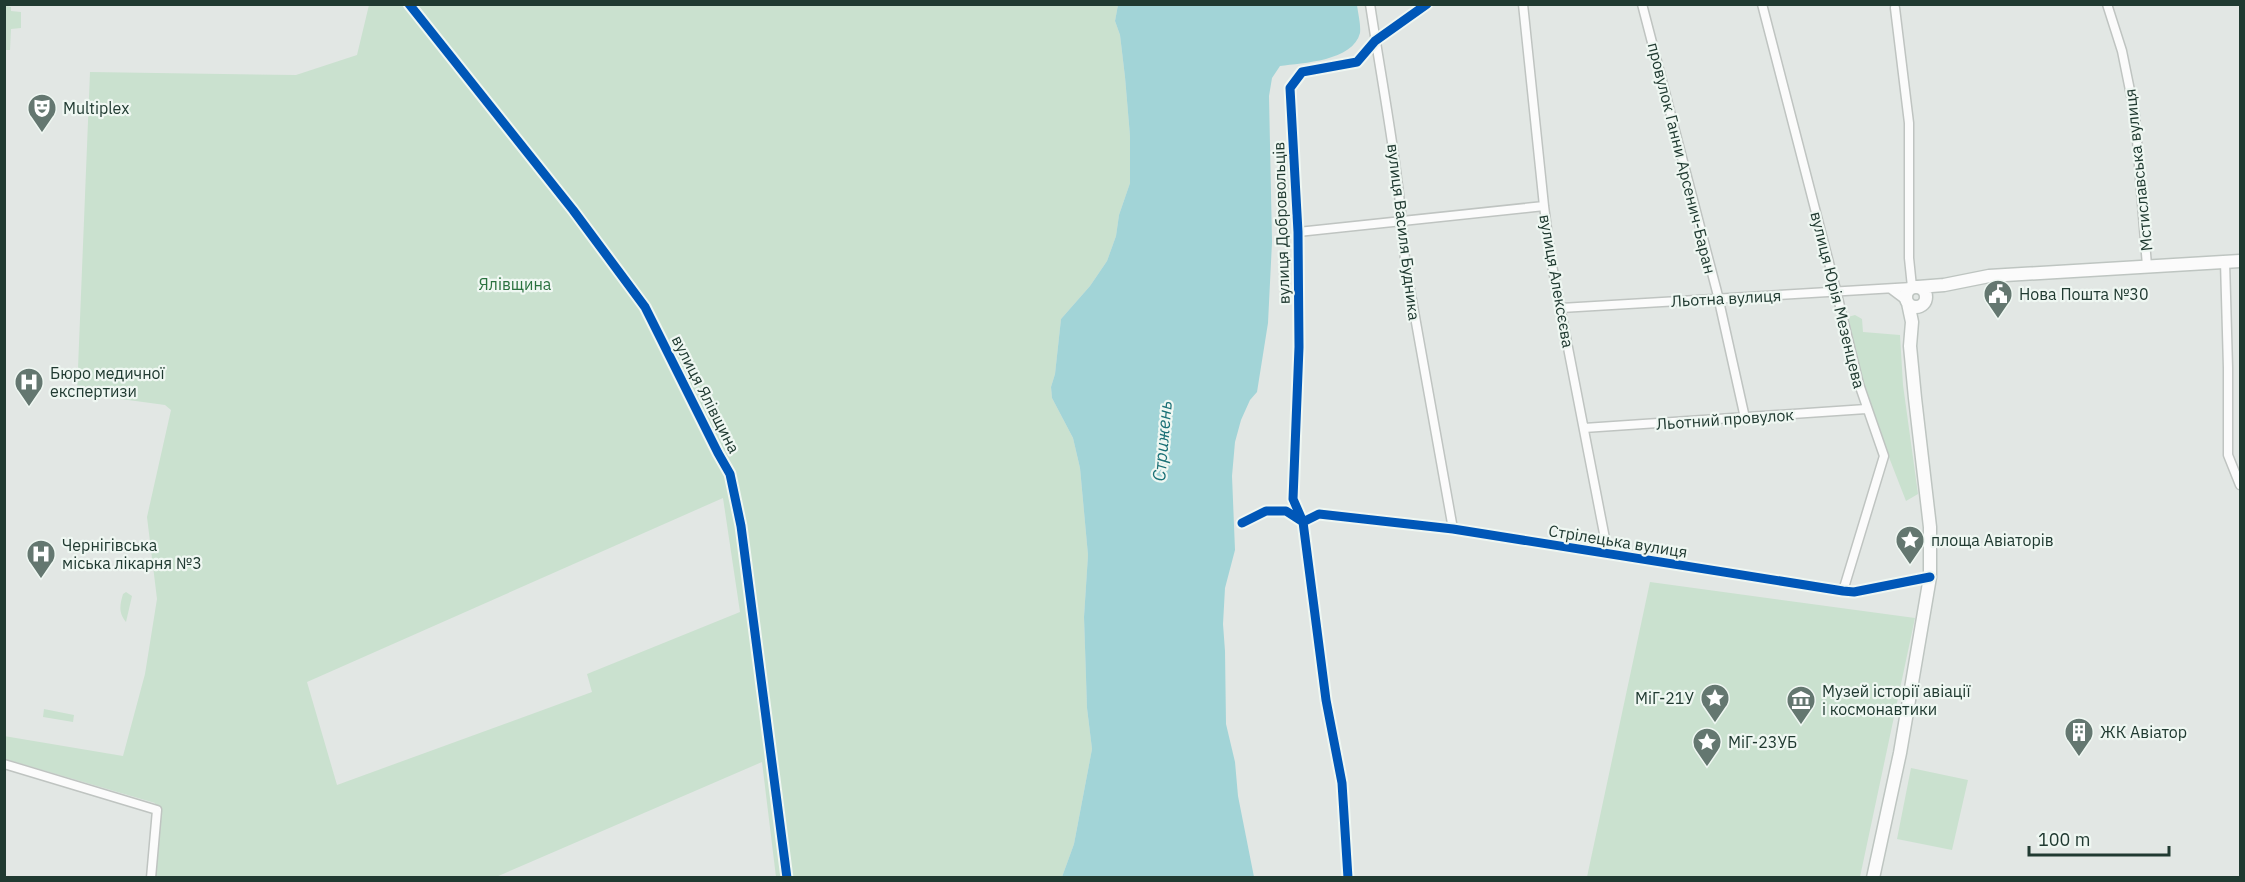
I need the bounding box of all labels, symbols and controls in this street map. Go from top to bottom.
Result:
street label: провулок Ганни Арсенич-Баран [1644,40,1720,276]
street label: Мстиславська вулиця [2120,88,2156,252]
theatre icon: Multiplex [26,92,58,134]
place label: Multiplex [63,98,129,118]
street label: вулиця Добровольців [1268,141,1294,305]
street label: вулиця Василя Будника [1383,142,1425,322]
street label: вулиця Юрія Мезенцева [1806,209,1870,391]
street label: вулиця Алексєєва [1535,213,1579,350]
park label: Ялівщина [479,274,552,294]
public building icon: Нова Пошта №30 [1982,278,2014,320]
place label: Нова Пошта №30 [2019,284,2149,304]
street label: Льотна вулиця [1670,285,1782,311]
street label: вулиця Ялівщина [668,332,745,457]
place label: Бюро медичної експертизи [50,363,166,401]
hospital icon: Бюро медичної експертизи [13,366,45,408]
water label: Стрижень [1147,400,1177,482]
street label: Льотний провулок [1655,404,1795,434]
street label: Стрілецька вулиця [1547,520,1689,562]
place icon: площа Авіаторів [1894,524,1926,566]
place label: площа Авіаторів [1931,530,2054,550]
place label: Чернігівська міська лікарня №3 [62,535,202,573]
hospital icon: Чернігівська міська лікарня №3 [25,538,57,580]
place label: Музей історії авіації і космонавтики [1822,681,1972,719]
place icon: МіГ-21У [1699,682,1731,724]
museum icon: Музей історії авіації і космонавтики [1785,684,1817,726]
place label: МіГ-21У [1635,688,1694,708]
building icon: ЖК Авіатор [2063,716,2095,758]
place label: ЖК Авіатор [2100,722,2187,742]
place icon: МіГ-23УБ [1691,726,1723,768]
place label: МіГ-23УБ [1728,732,1797,752]
scale bar [2029,819,2168,857]
text: 100 m [2038,828,2090,851]

